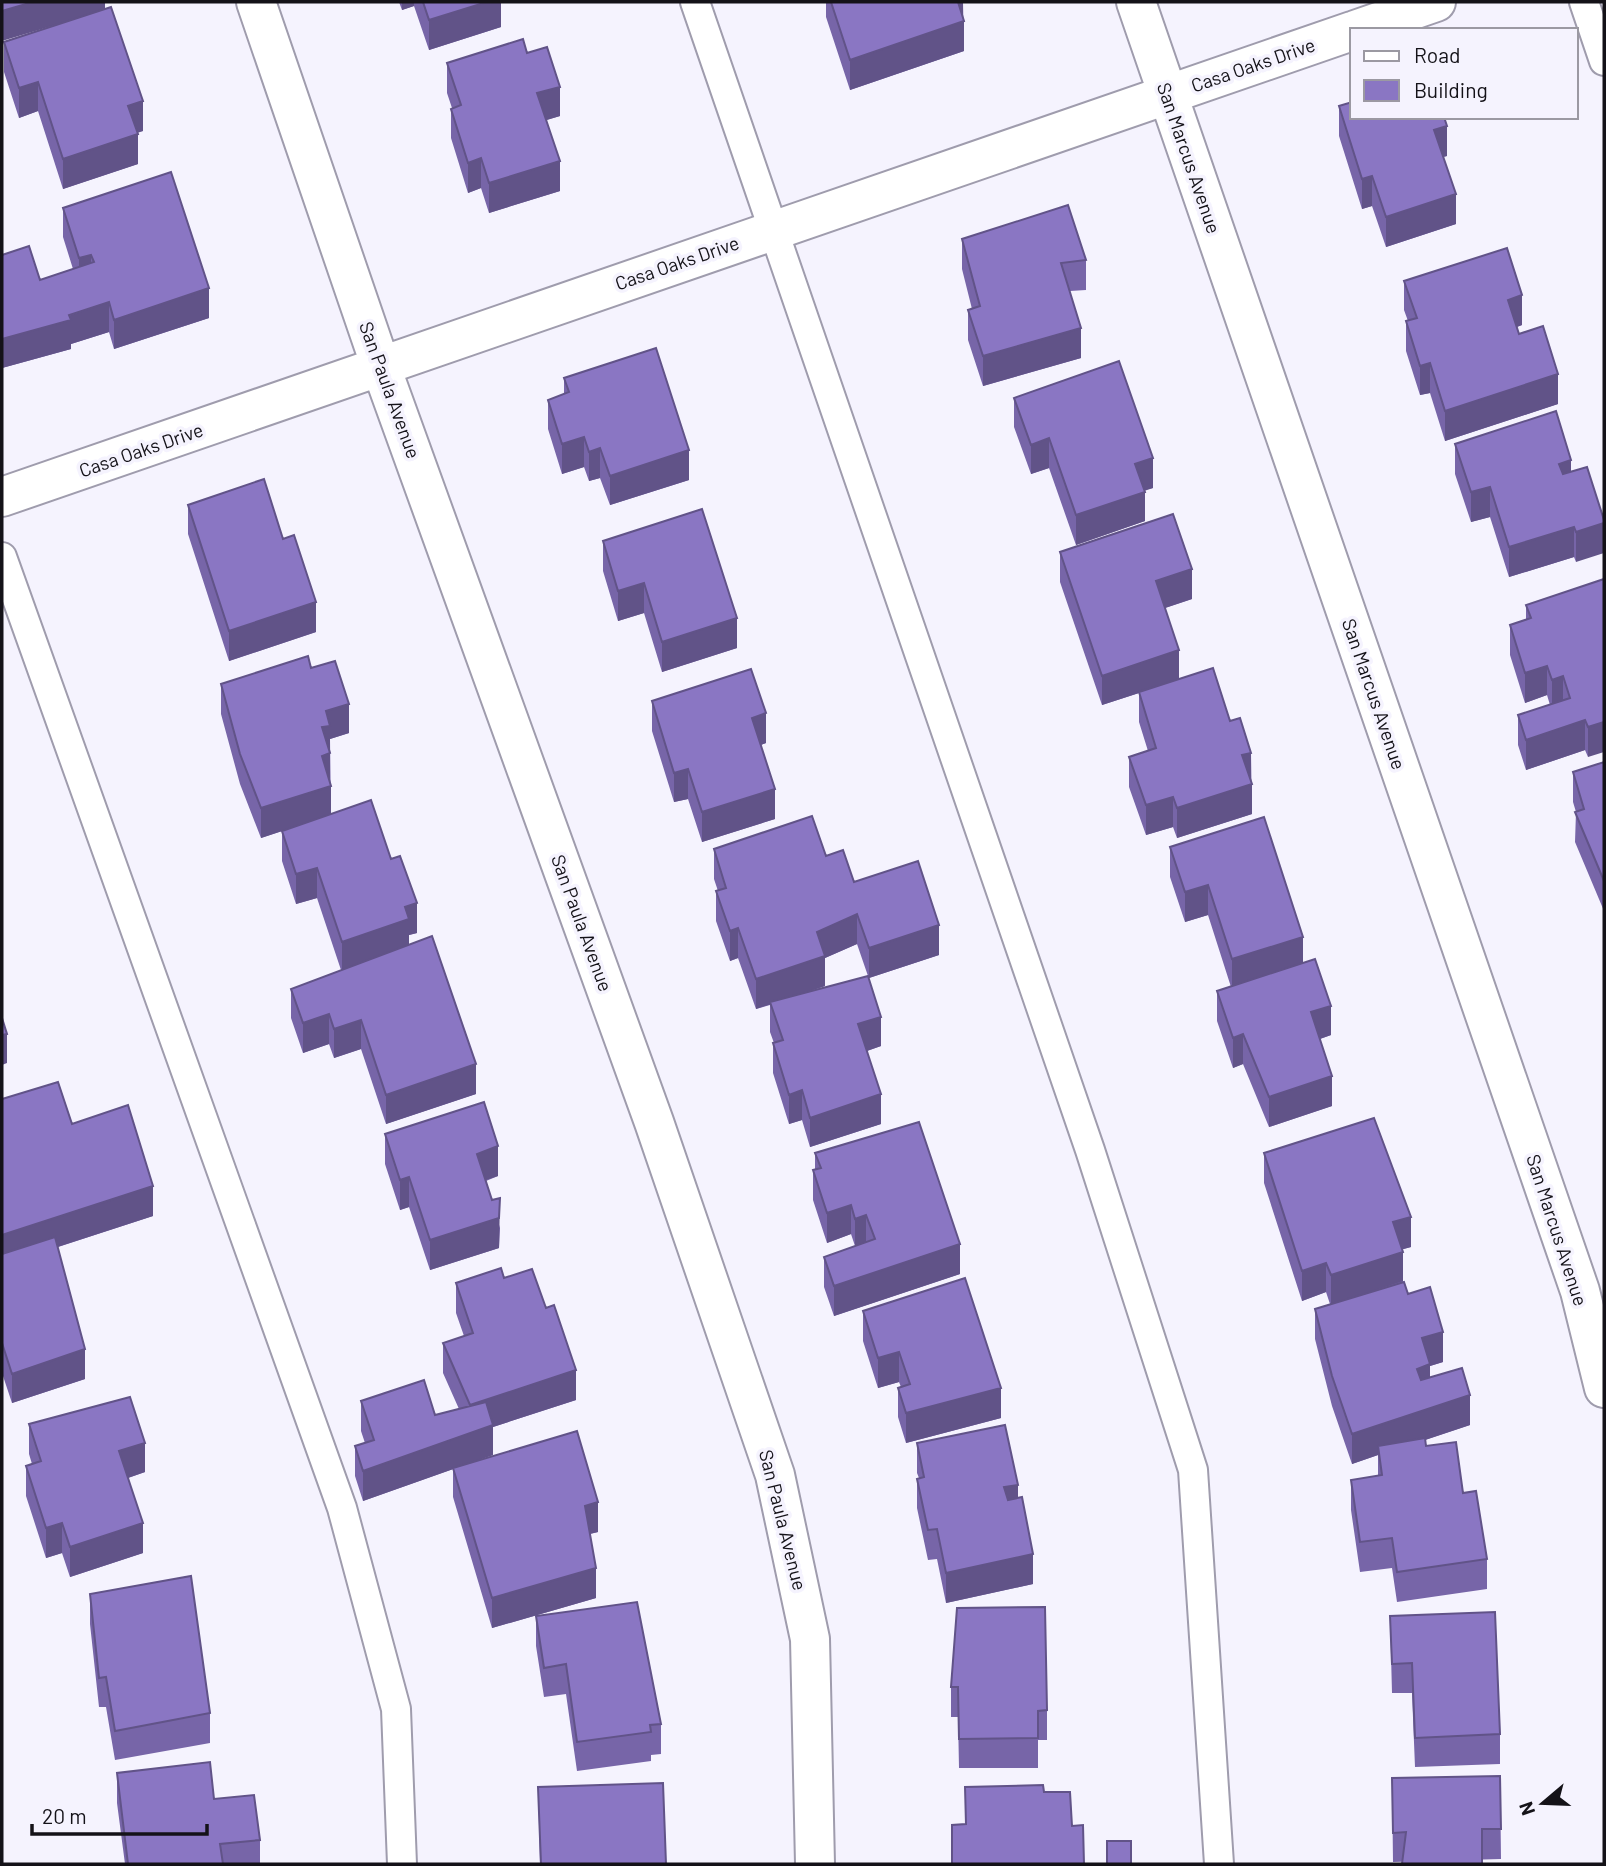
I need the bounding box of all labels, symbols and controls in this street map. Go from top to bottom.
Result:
legend [1350,28,1578,119]
street label: Casa Oaks Drive [1188,33,1318,97]
text: Road [1414,42,1460,67]
text: Building [1414,77,1488,102]
street label: San Marcus Avenue [1153,79,1226,236]
street label: Casa Oaks Drive [612,231,742,295]
street label: San Paula Avenue [355,318,426,461]
street label: Casa Oaks Drive [76,418,206,482]
street label: San Marcus Avenue [1338,615,1411,772]
street label: San Paula Avenue [547,851,618,994]
street label: San Marcus Avenue [1522,1151,1593,1309]
street label: San Paula Avenue [755,1447,812,1593]
north arrow [1508,1768,1578,1838]
scale bar [32,1792,206,1836]
text: N [1514,1799,1539,1818]
text: 20 m [42,1803,87,1828]

